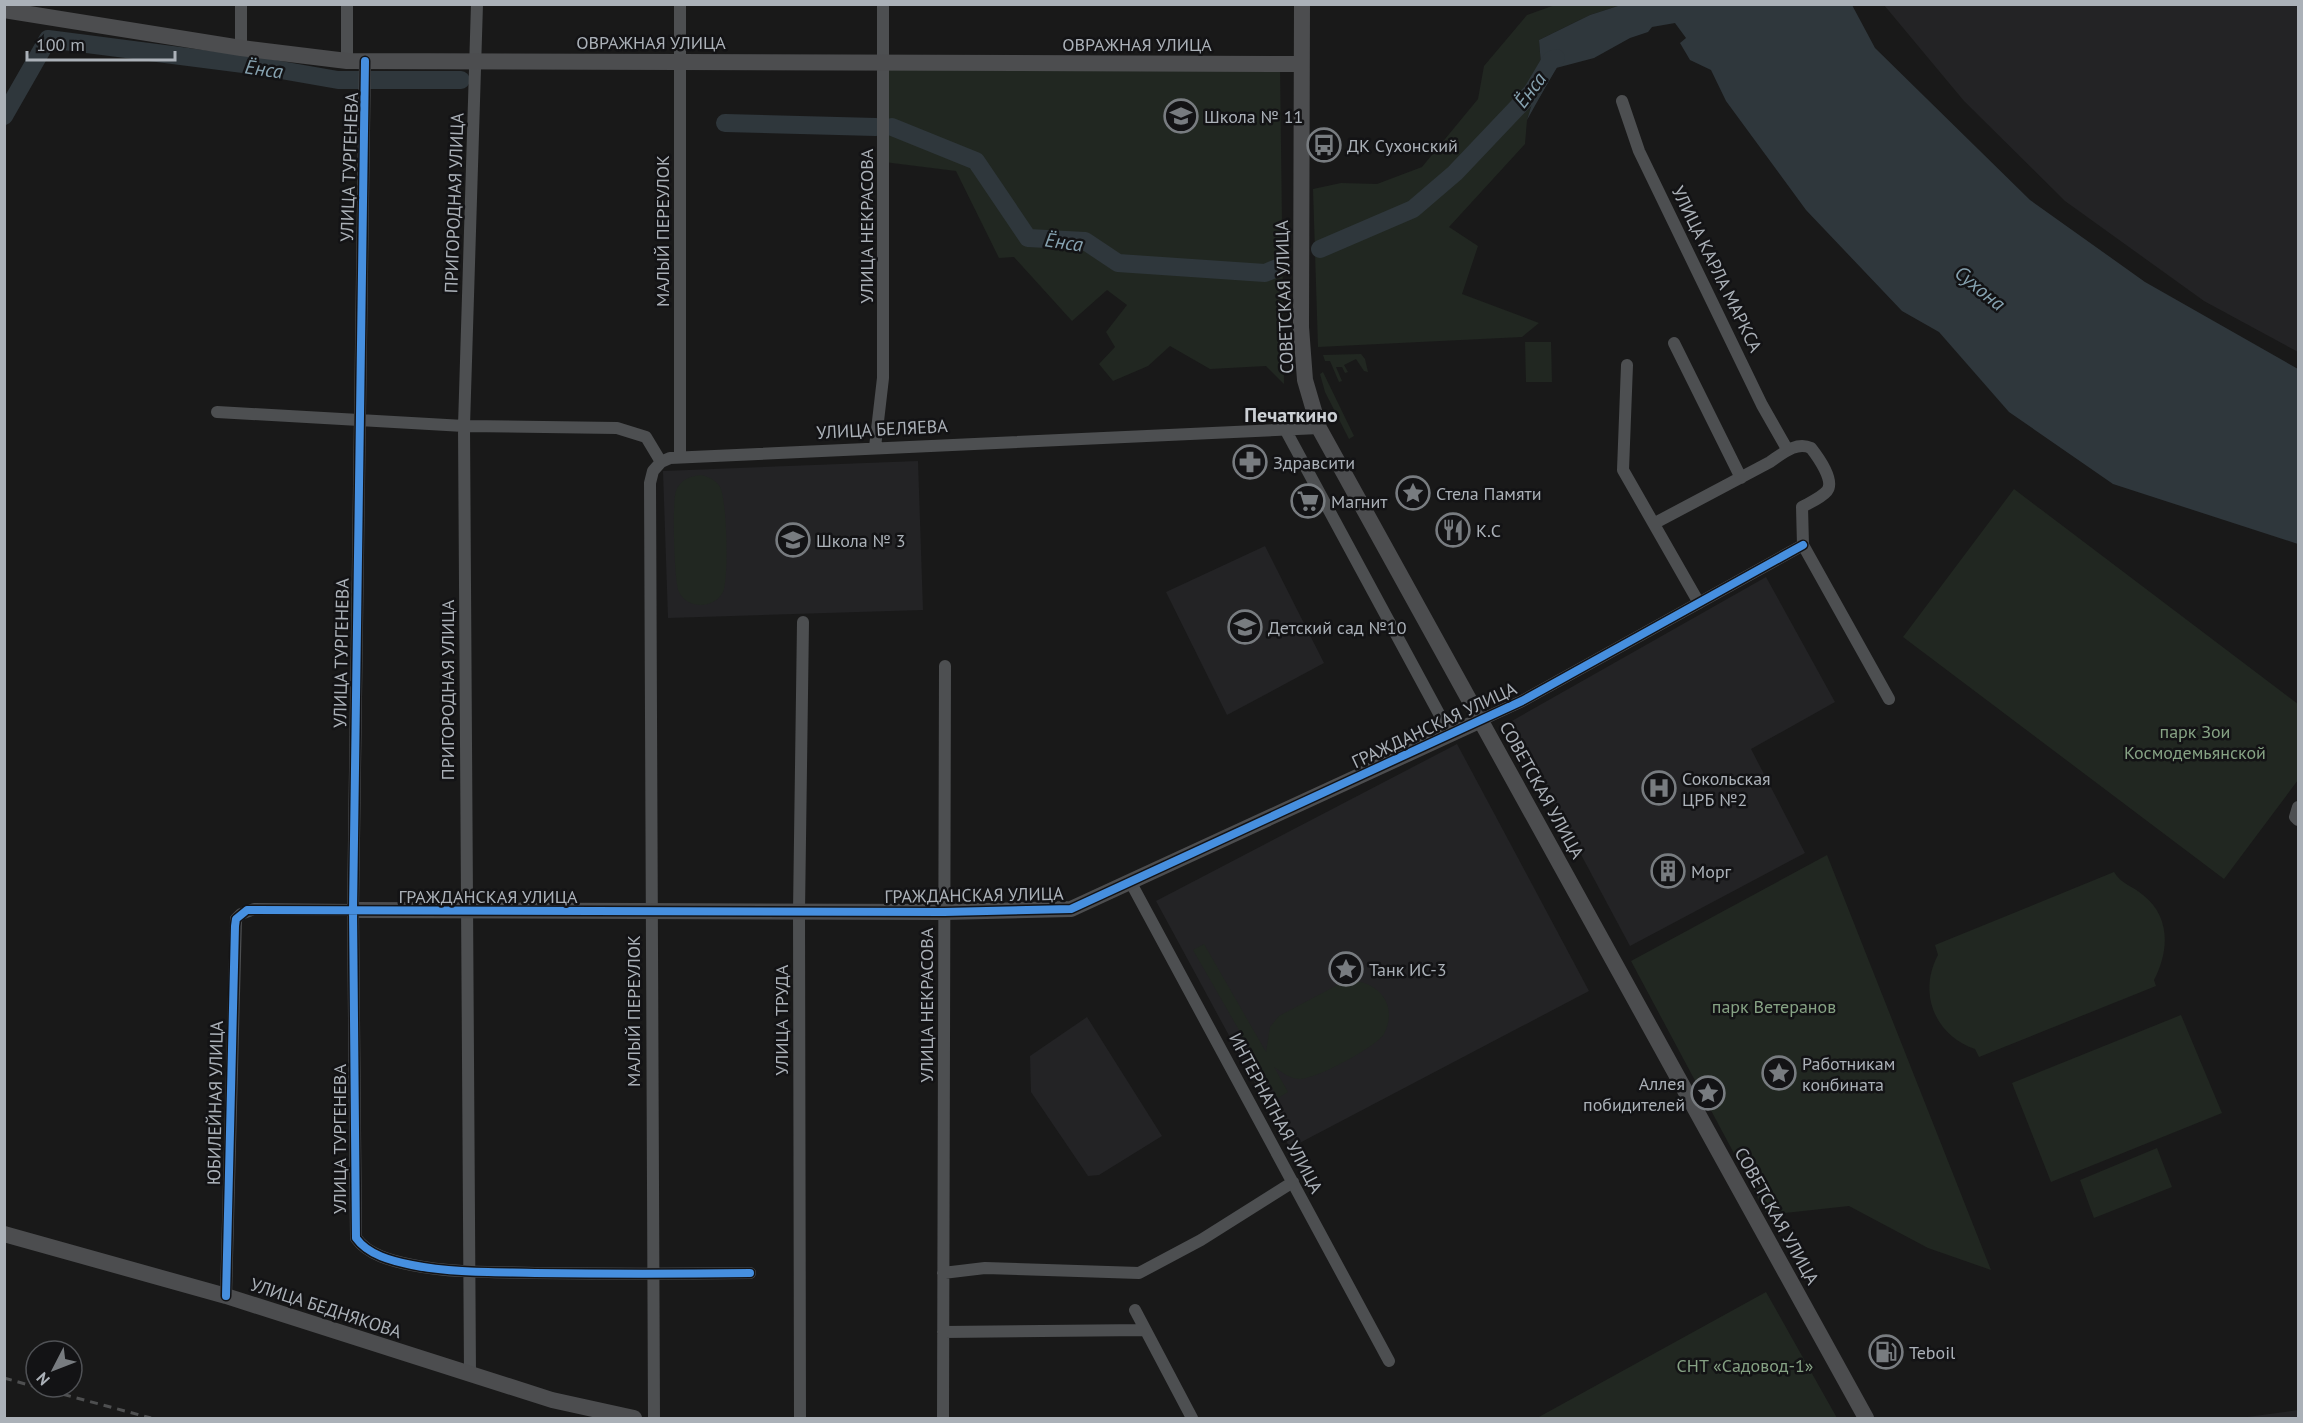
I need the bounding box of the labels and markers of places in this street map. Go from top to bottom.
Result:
school or university icon: Школа № 11 [1163,98,1199,134]
place label: Школа № 11 [1204,105,1303,128]
bus stop icon: ДК Сухонский [1306,127,1342,163]
place label: ДК Сухонский [1347,134,1458,157]
pharmacy icon: Здравсити [1232,444,1268,480]
place label: Здравсити [1273,451,1355,474]
place icon: Стела Памяти [1395,475,1431,511]
place label: Стела Памяти [1436,482,1542,505]
supermarket icon: Магнит [1290,483,1326,519]
place label: Магнит [1331,490,1388,513]
restaurant icon: К.С [1435,512,1471,548]
place label: К.С [1476,519,1501,542]
school or university icon: Школа № 3 [775,522,811,558]
place label: Школа № 3 [816,529,906,552]
school or university icon: Детский сад №10 [1227,609,1263,645]
place label: Детский сад №10 [1268,616,1407,639]
place label: Сокольская ЦРБ №2 [1682,767,1771,811]
hospital icon: Сокольская ЦРБ №2 [1641,770,1677,806]
building icon: Морг [1650,853,1686,889]
place label: Морг [1691,860,1732,883]
place icon: Танк ИС-3 [1328,951,1364,987]
place label: Танк ИС-3 [1369,958,1447,981]
place label: Работникам конбината [1802,1052,1895,1096]
place icon: Работникам конбината [1761,1055,1797,1091]
place label: Аллея побидителей [1583,1072,1685,1116]
place icon: Аллея побидителей [1690,1075,1726,1111]
fuel station icon: Teboil [1868,1334,1904,1370]
place label: Teboil [1909,1341,1956,1364]

